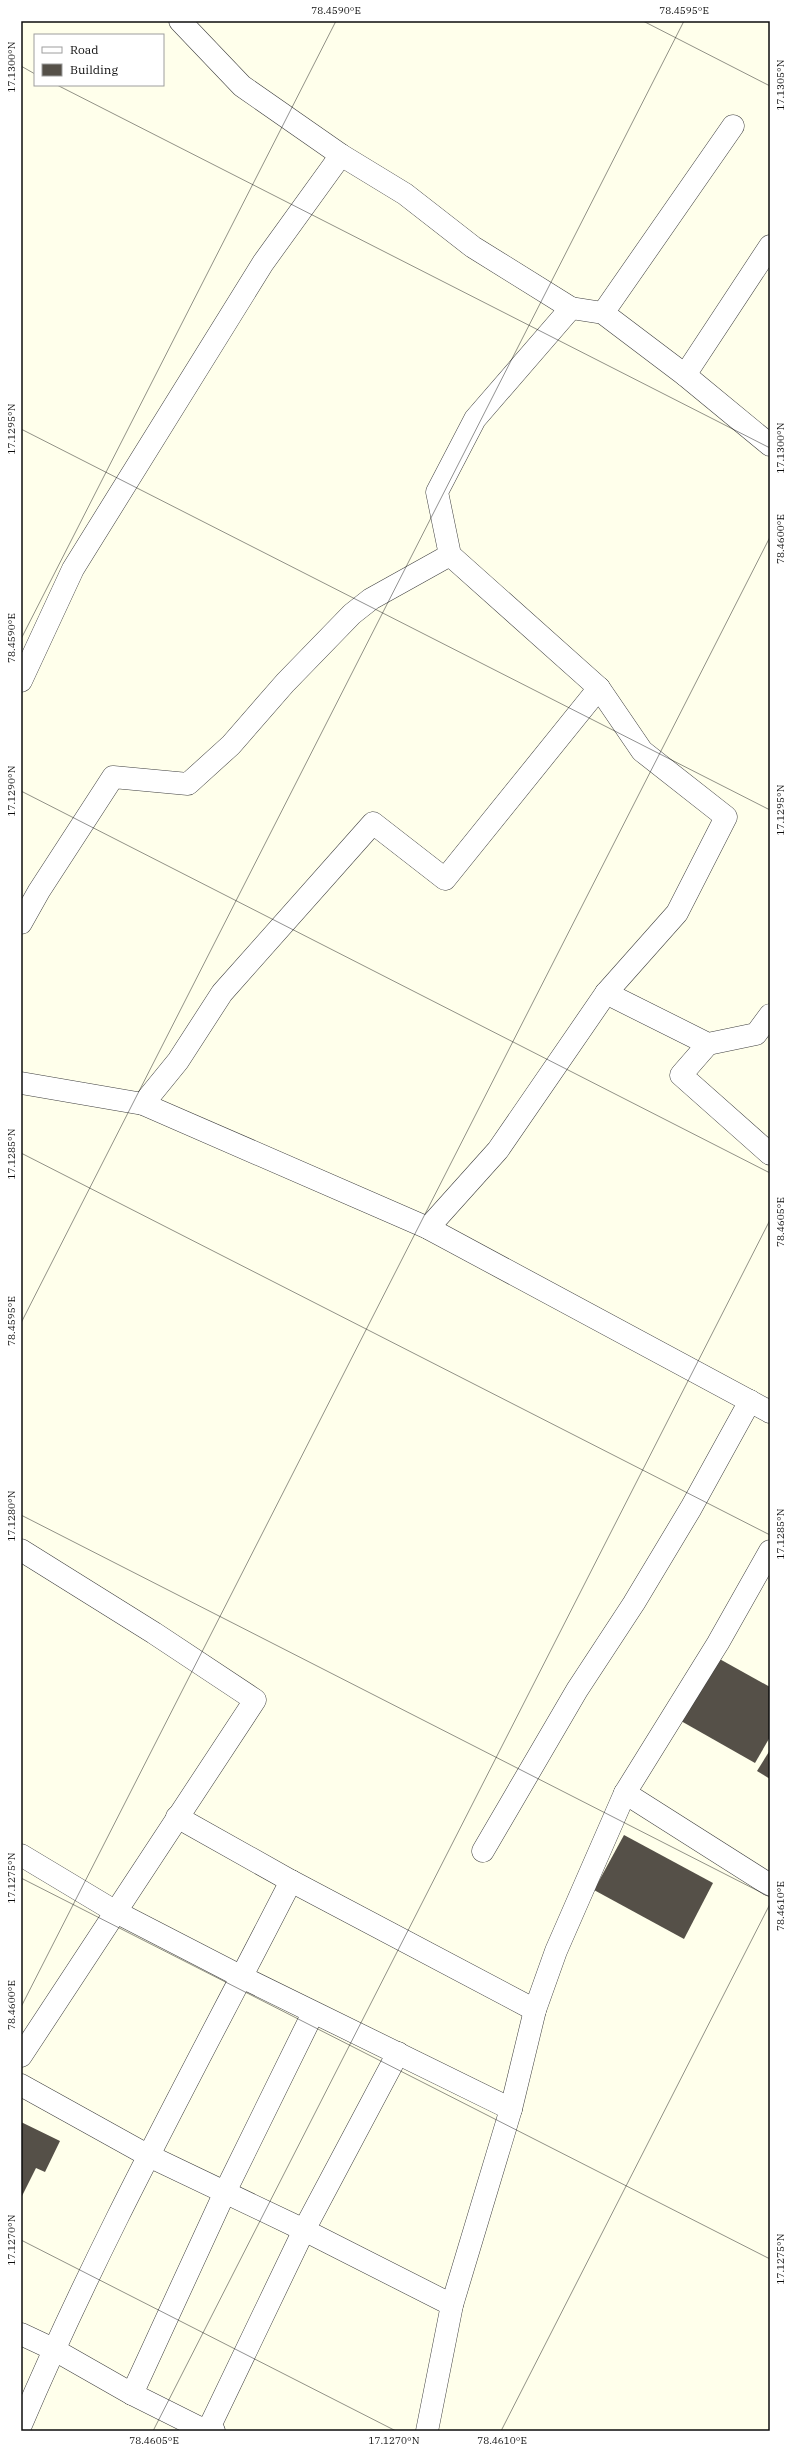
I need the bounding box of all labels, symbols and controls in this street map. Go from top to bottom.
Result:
text: 78.4590°E [311,4,361,17]
text: 78.4595°E [659,4,709,17]
legend [34,34,164,86]
text: 17.1300°N [5,41,18,93]
text: Road [70,42,99,57]
text: 17.1305°N [774,59,787,111]
text: Building [70,62,118,77]
text: 17.1295°N [5,403,18,455]
text: 17.1300°N [774,422,787,474]
text: 78.4600°E [774,514,787,564]
text: 78.4590°E [5,613,18,663]
text: 17.1290°N [5,765,18,817]
text: 17.1295°N [774,784,787,836]
text: 17.1285°N [5,1128,18,1180]
text: 78.4605°E [774,1197,787,1247]
text: 78.4595°E [5,1296,18,1346]
text: 17.1280°N [5,1490,18,1542]
text: 17.1285°N [774,1508,787,1560]
text: 17.1275°N [5,1852,18,1904]
text: 78.4610°E [774,1881,787,1931]
text: 78.4600°E [5,1980,18,2030]
text: 17.1270°N [5,2214,18,2266]
text: 17.1275°N [774,2233,787,2285]
text: 78.4605°E [129,2434,179,2447]
text: 17.1270°N [368,2434,420,2447]
text: 78.4610°E [477,2434,527,2447]

